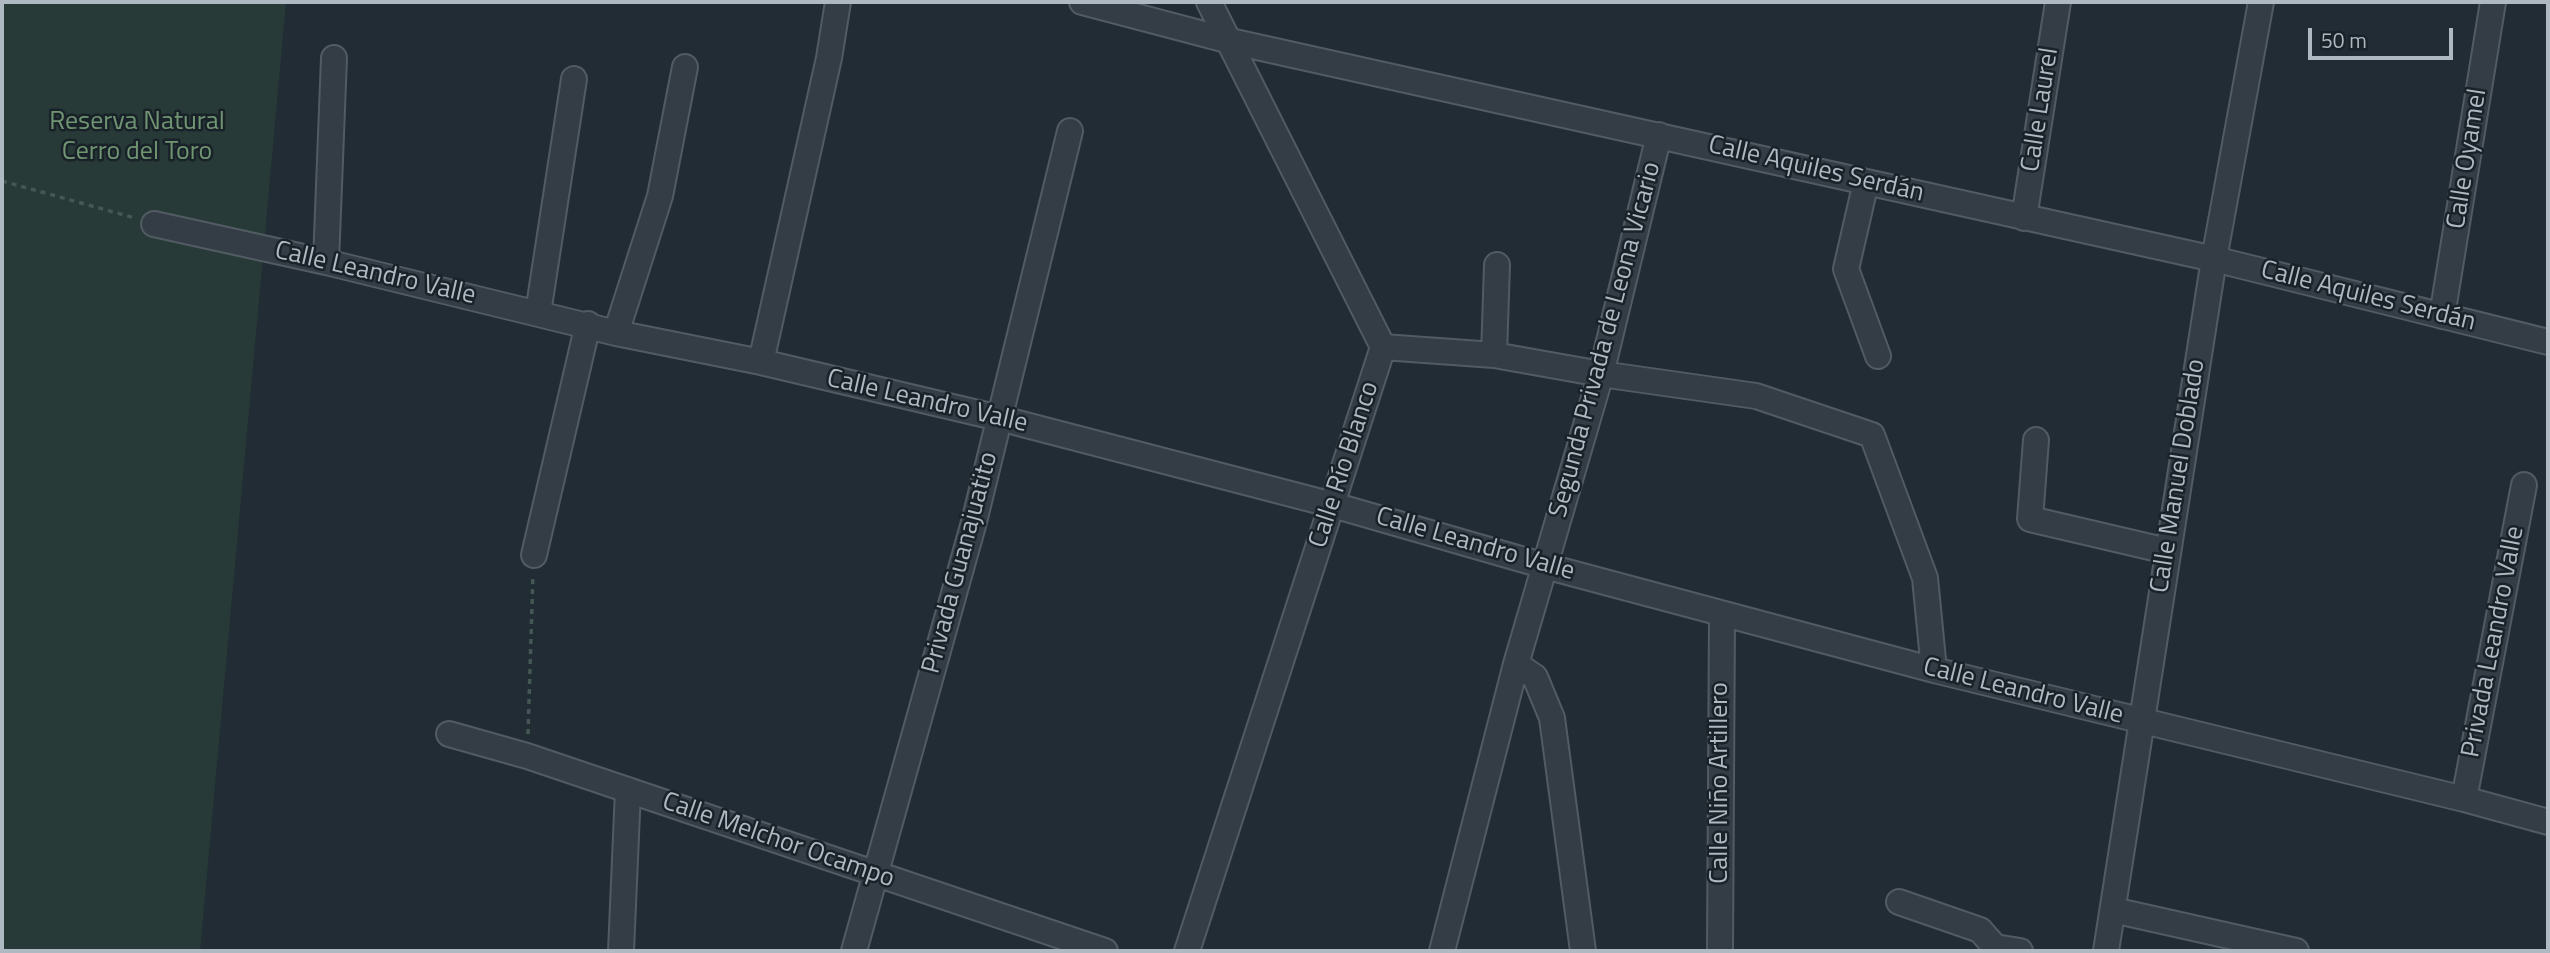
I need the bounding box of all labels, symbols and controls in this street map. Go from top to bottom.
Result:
scale bar [2312,14,2457,58]
text: 50 m [2321,24,2367,56]
street label: Calle Laurel [2016,46,2066,174]
street label: Calle Oyamel [2442,87,2494,231]
park label: Reserva Natural Cerro del Toro [49,107,225,168]
street label: Calle Aquiles Serdán [1705,130,1927,210]
street label: Segunda Privada de Leona Vicario [1543,159,1669,521]
street label: Calle Leandro Valle [272,236,478,312]
street label: Calle Aquiles Serdán [2257,255,2479,339]
street label: Calle Manuel Doblado [2145,357,2213,595]
street label: Calle Leandro Valle [824,364,1030,440]
street label: Calle Río Blanco [1303,378,1387,552]
street label: Privada Guanajuatito [916,449,1006,677]
street label: Calle Leandro Valle [1372,502,1578,588]
street label: Privada Leandro Valle [2456,524,2532,760]
street label: Calle Leandro Valle [1920,652,2126,732]
street label: Calle Niño Artillero [1705,682,1737,884]
street label: Calle Melchor Ocampo [658,787,898,895]

